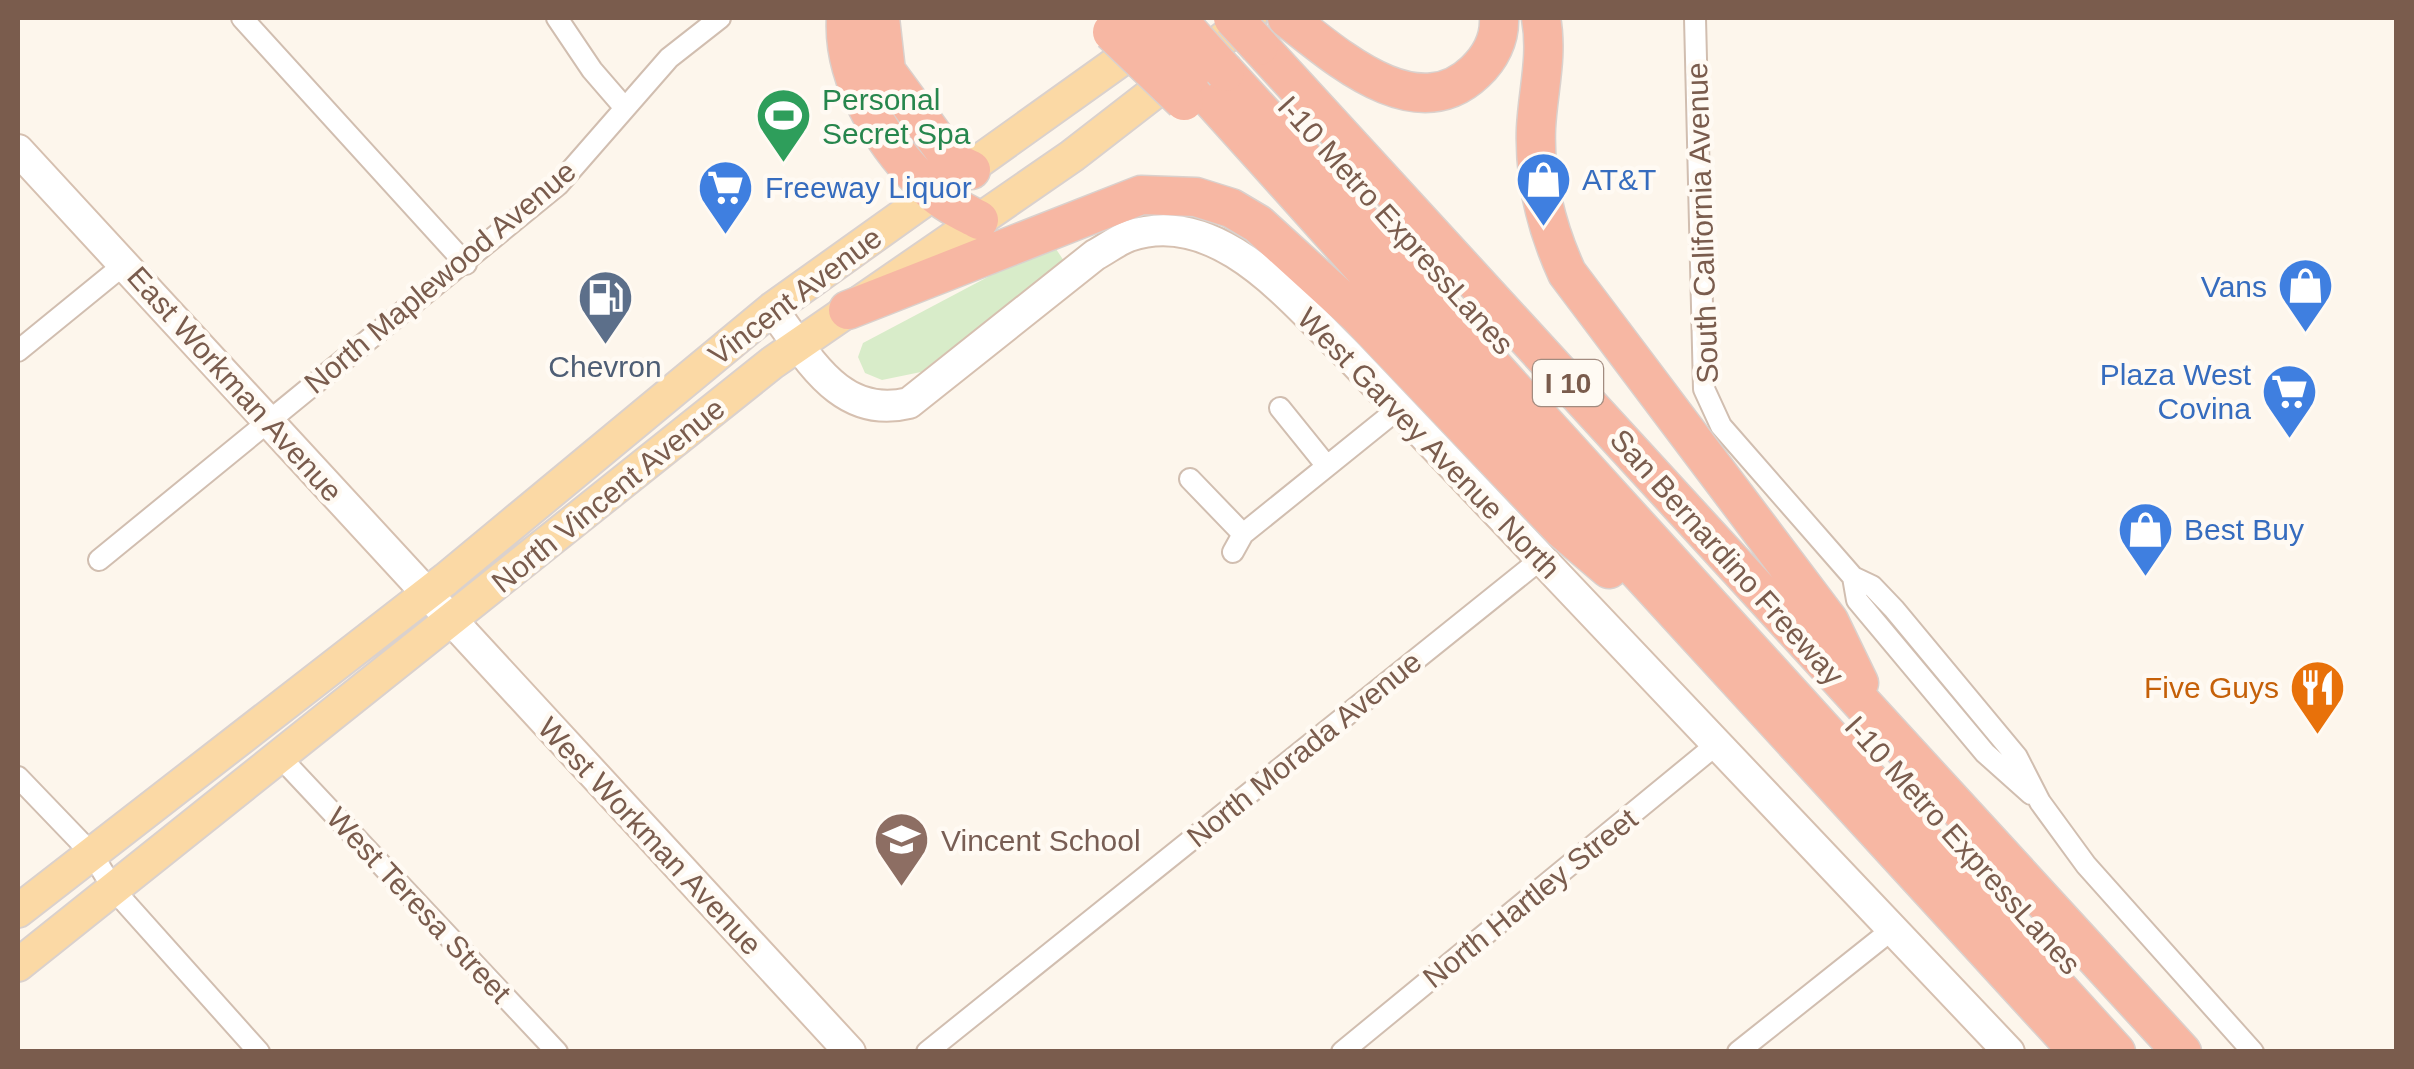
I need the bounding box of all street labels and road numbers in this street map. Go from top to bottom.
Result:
street label: South California Avenue [1680,62,1724,384]
street label: I-10 Metro ExpressLanes [1272,89,1520,361]
street label: North Maplewood Avenue [298,154,582,400]
street label: Vincent Avenue [702,220,888,372]
street label: East Workman Avenue [121,260,349,508]
street label: West Garvey Avenue North [1291,301,1567,585]
road number: I 10 [1533,360,1603,406]
street label: North Vincent Avenue [485,391,731,599]
street label: San Bernardino Freeway [1604,423,1850,691]
street label: North Morada Avenue [1180,645,1428,853]
street label: I-10 Metro ExpressLanes [1839,709,2087,981]
street label: West Workman Avenue [532,711,768,961]
street label: West Teresa Street [320,801,518,1010]
street label: North Hartley Street [1417,801,1644,994]

